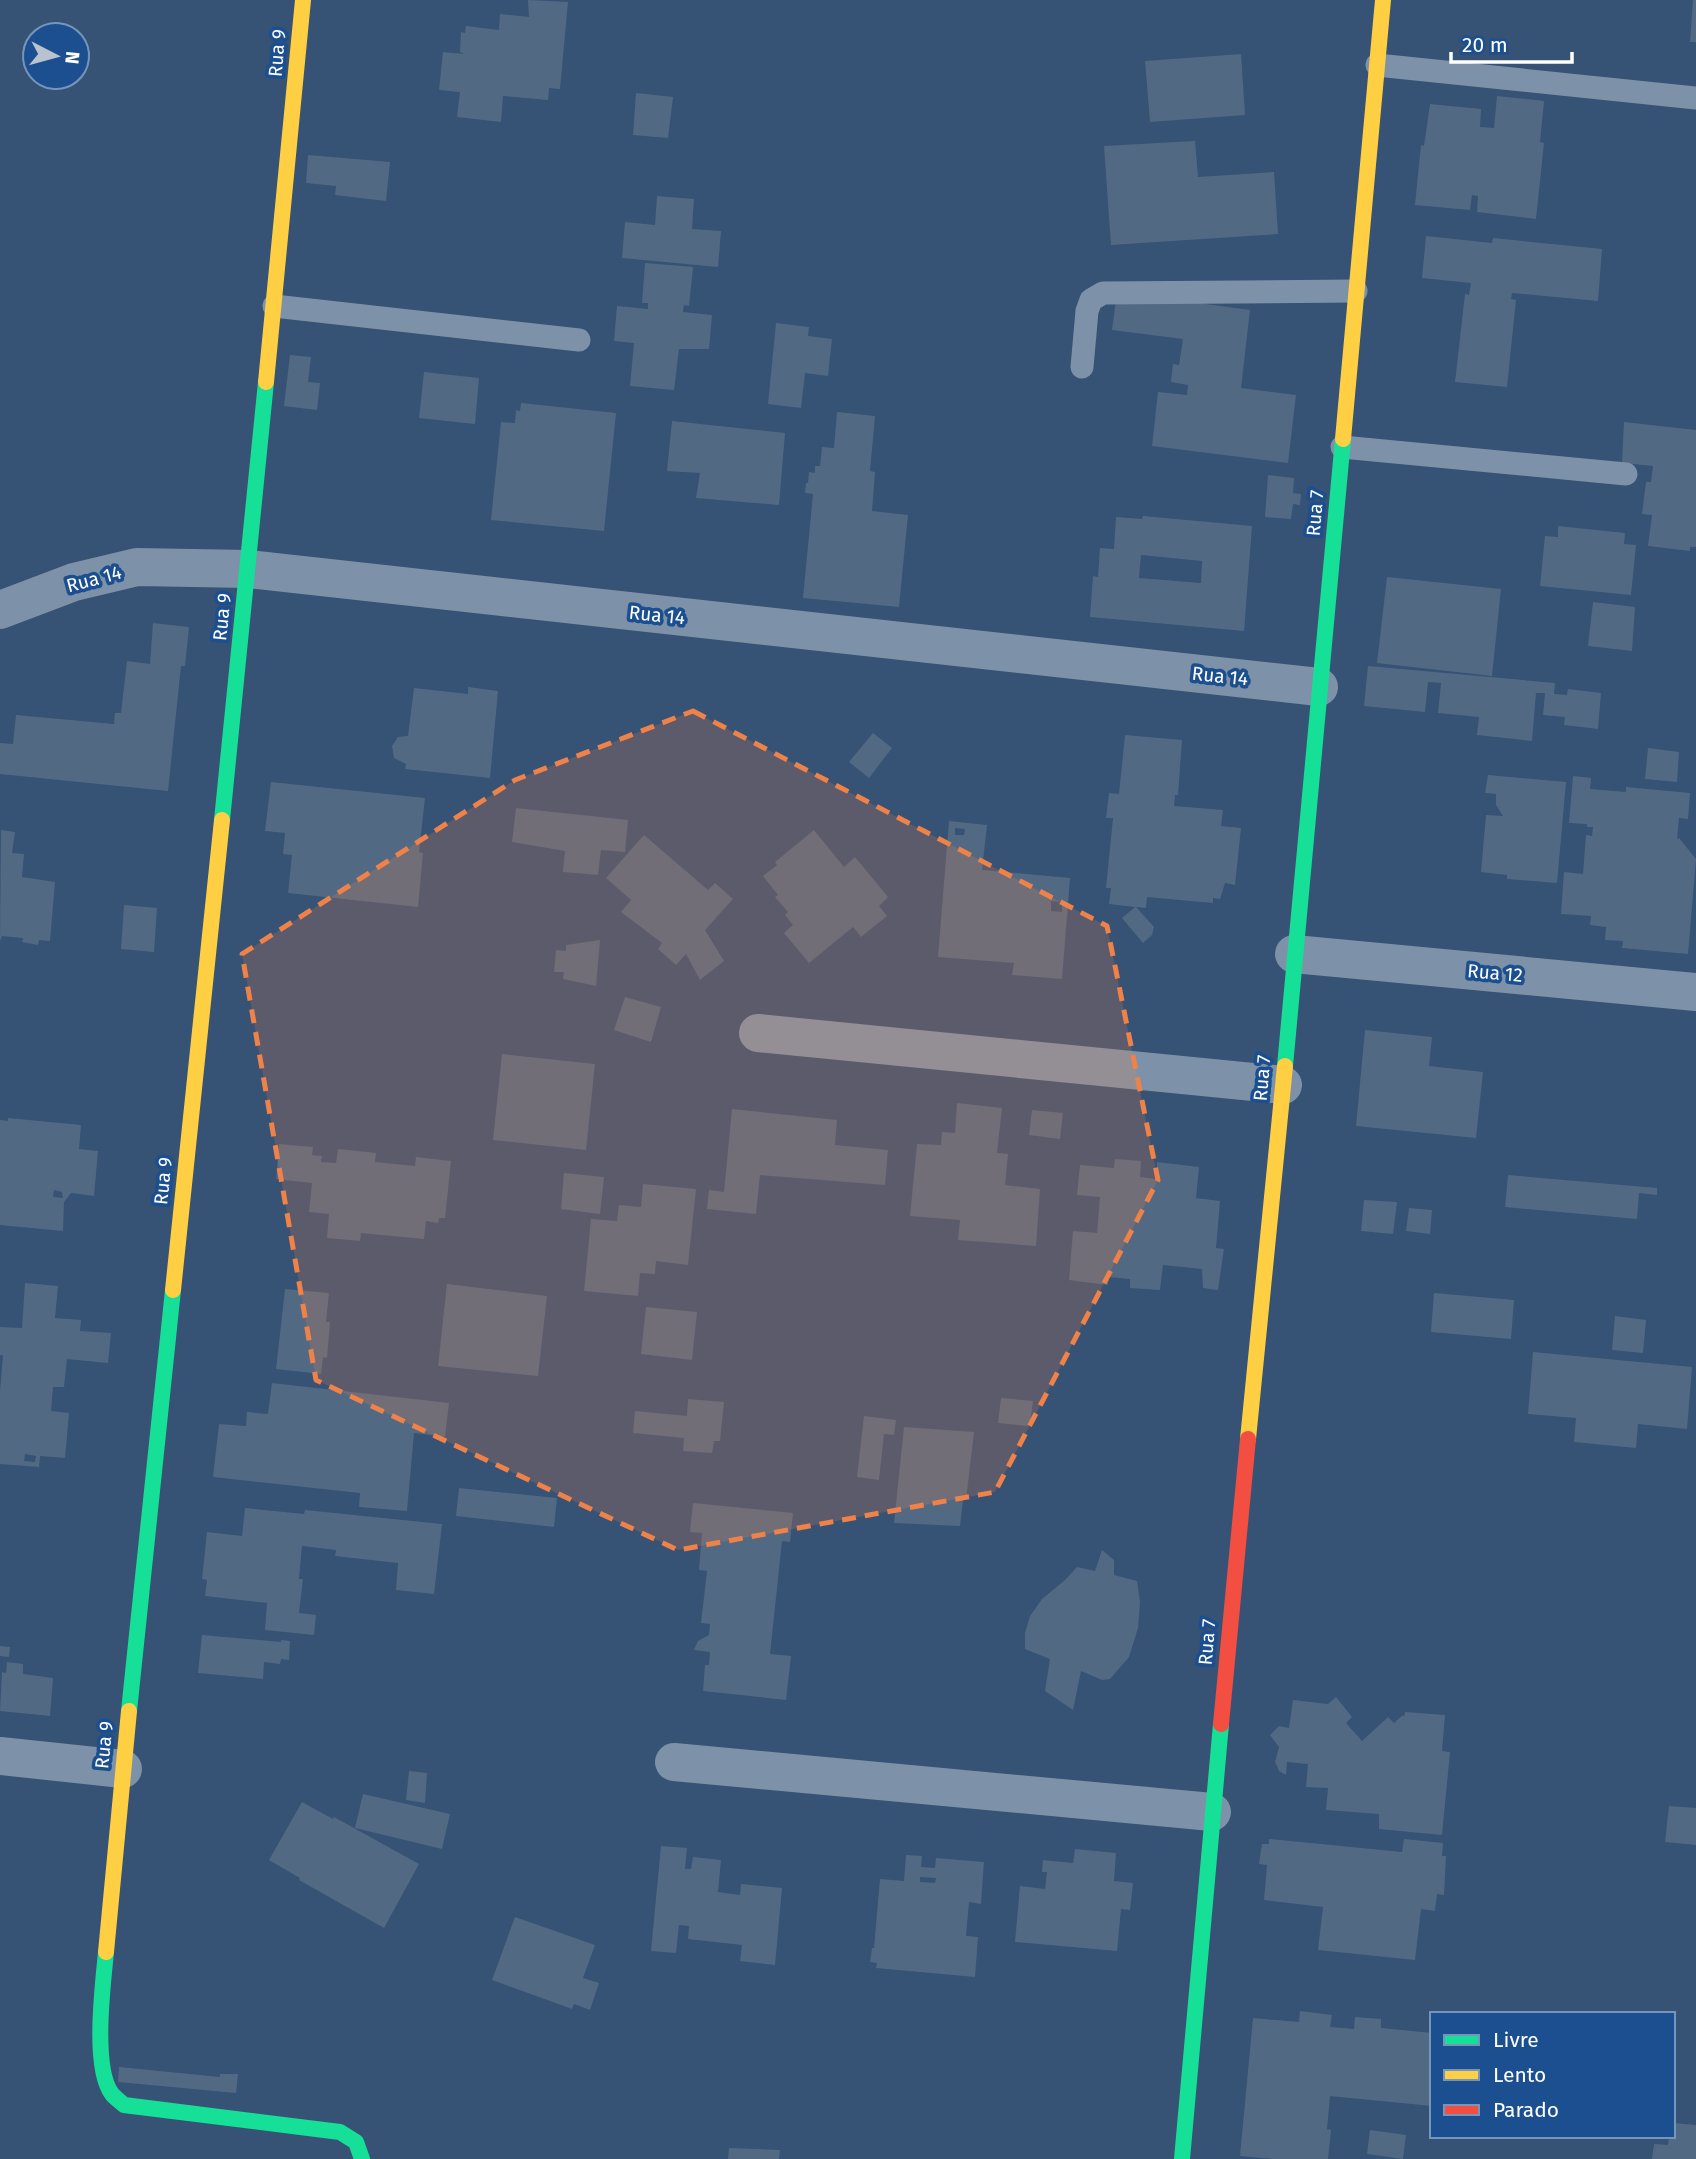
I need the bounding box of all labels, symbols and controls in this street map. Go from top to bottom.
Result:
north arrow [21,21,91,91]
scale bar [1451,21,1572,65]
street label: Rua 9 [263,28,291,78]
text: 20 m [1462,32,1508,58]
text: N [60,50,85,65]
street label: Rua 7 [1302,489,1328,537]
street label: Rua 14 [64,561,124,597]
street label: Rua 9 [208,592,236,642]
street label: Rua 14 [628,601,686,629]
street label: Rua 14 [1191,662,1249,690]
street label: Rua 12 [1466,959,1524,987]
street label: Rua 7 [1249,1054,1275,1102]
street label: Rua 9 [149,1156,177,1206]
street label: Rua 7 [1194,1618,1220,1666]
street label: Rua 9 [90,1720,118,1770]
legend [1430,2012,1675,2138]
text: Livre [1493,2027,1539,2053]
text: Lento [1493,2062,1546,2088]
text: Parado [1493,2097,1559,2123]

